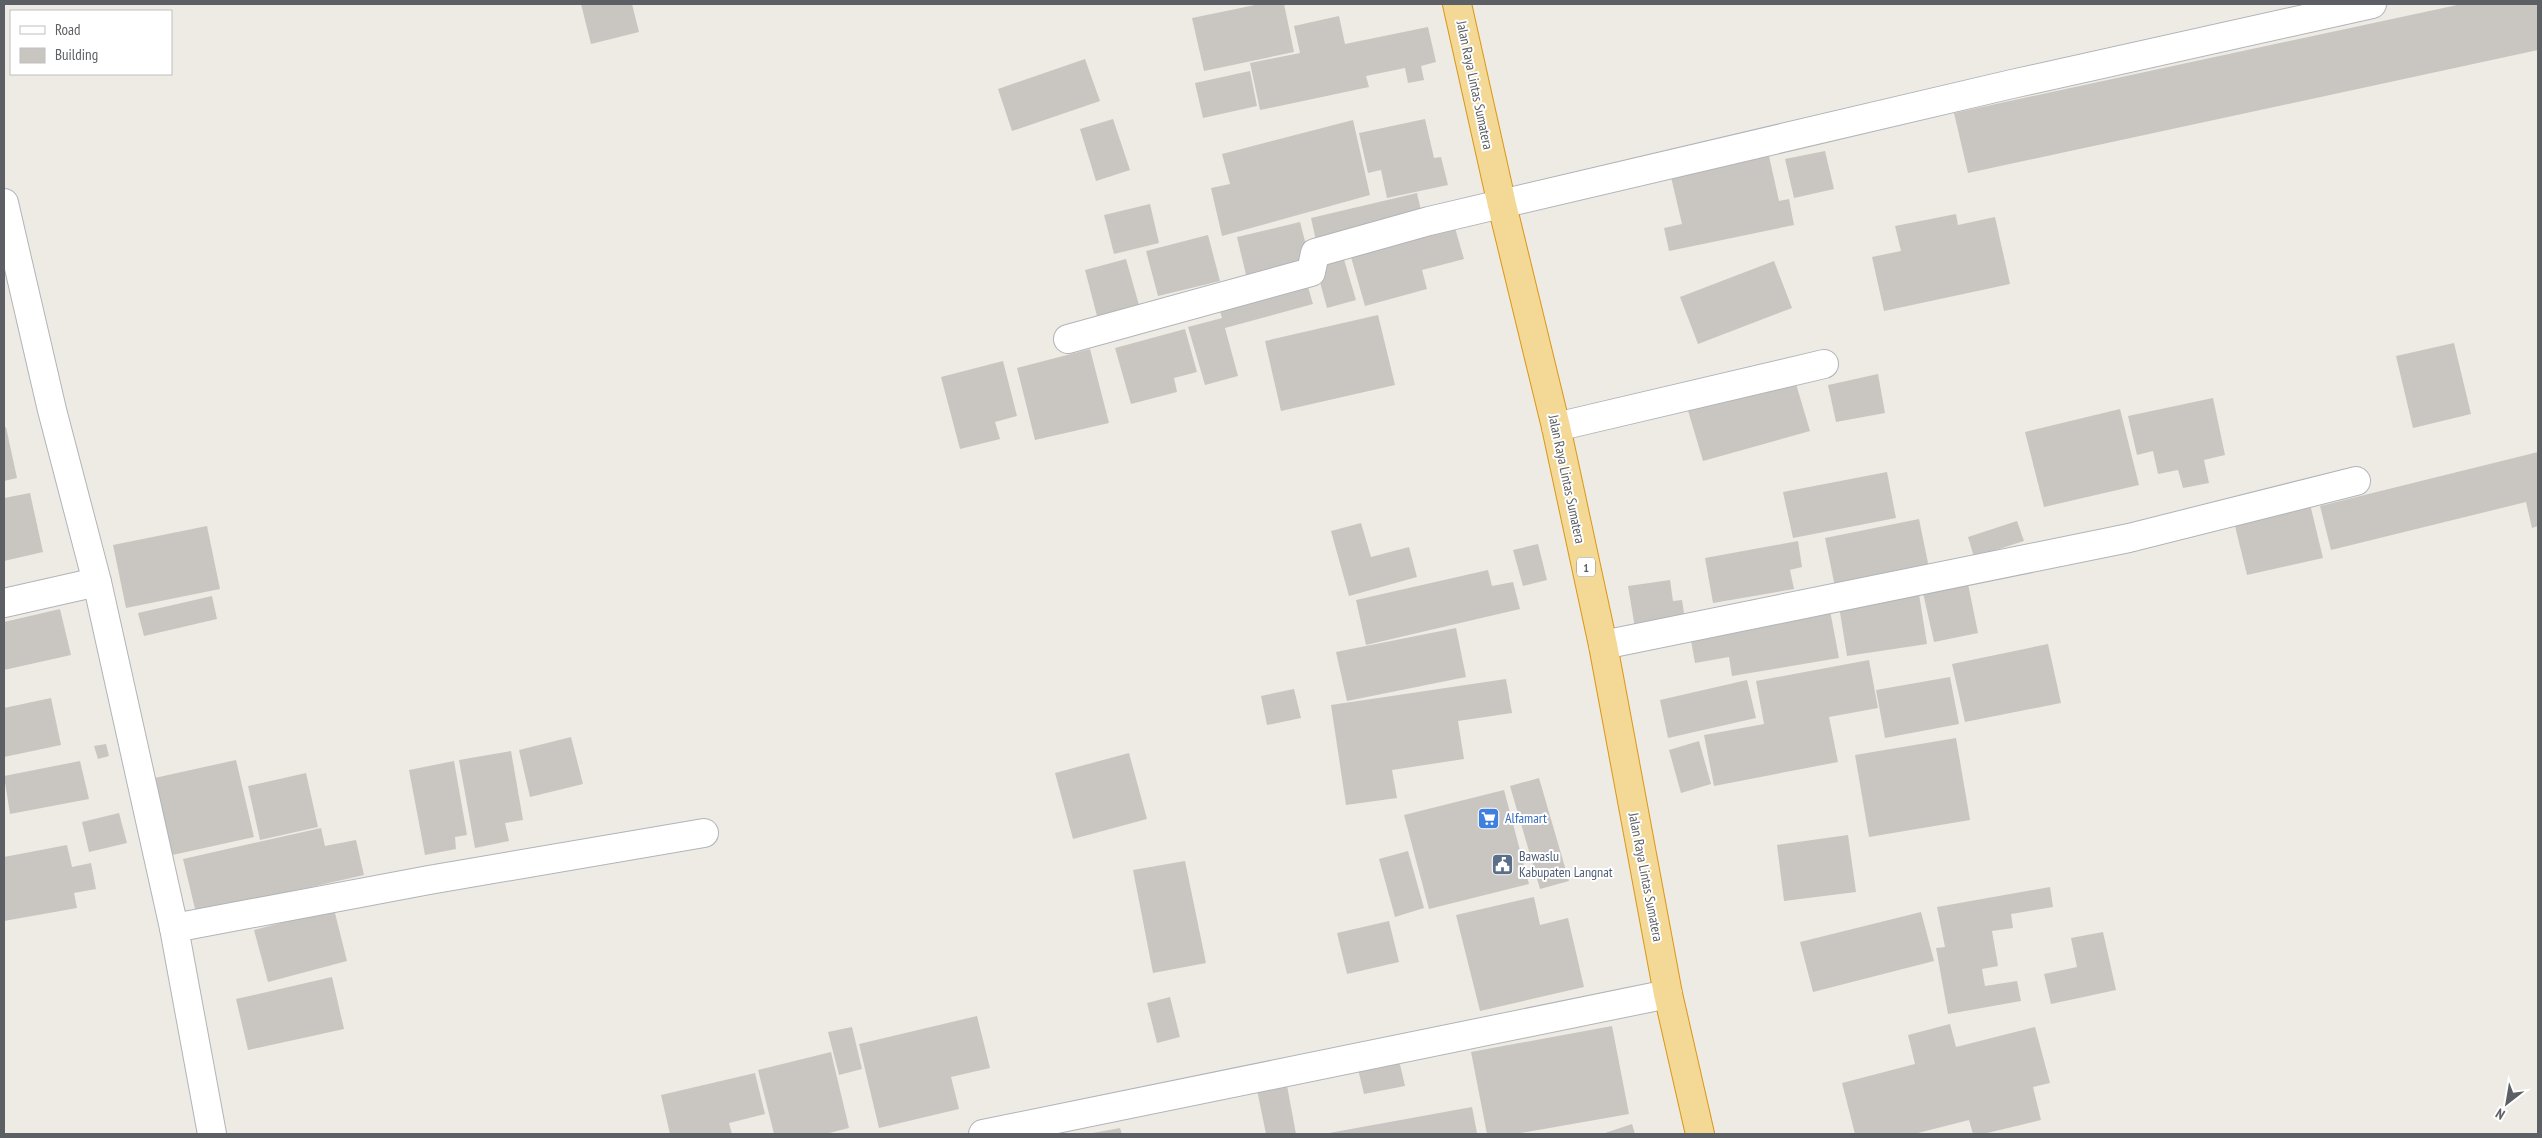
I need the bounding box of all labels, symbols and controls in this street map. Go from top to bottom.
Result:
legend [10,10,172,75]
street label: Jalan Raya Lintas Sumatera [1452,18,1497,151]
text: Road [55,20,81,39]
text: Building [55,45,98,64]
street label: Jalan Raya Lintas Sumatera [1544,412,1589,545]
road number: 1 [1577,558,1595,576]
supermarket icon: Alfamart [1477,806,1501,830]
place label: Alfamart [1505,809,1547,827]
street label: Jalan Raya Lintas Sumatera [1624,810,1667,943]
place label: Bawaslu Kabupaten Langnat [1519,847,1613,881]
public building icon: Bawaslu Kabupaten Langnat [1491,852,1515,876]
north arrow [2482,1078,2532,1128]
text: N [2492,1104,2508,1124]

